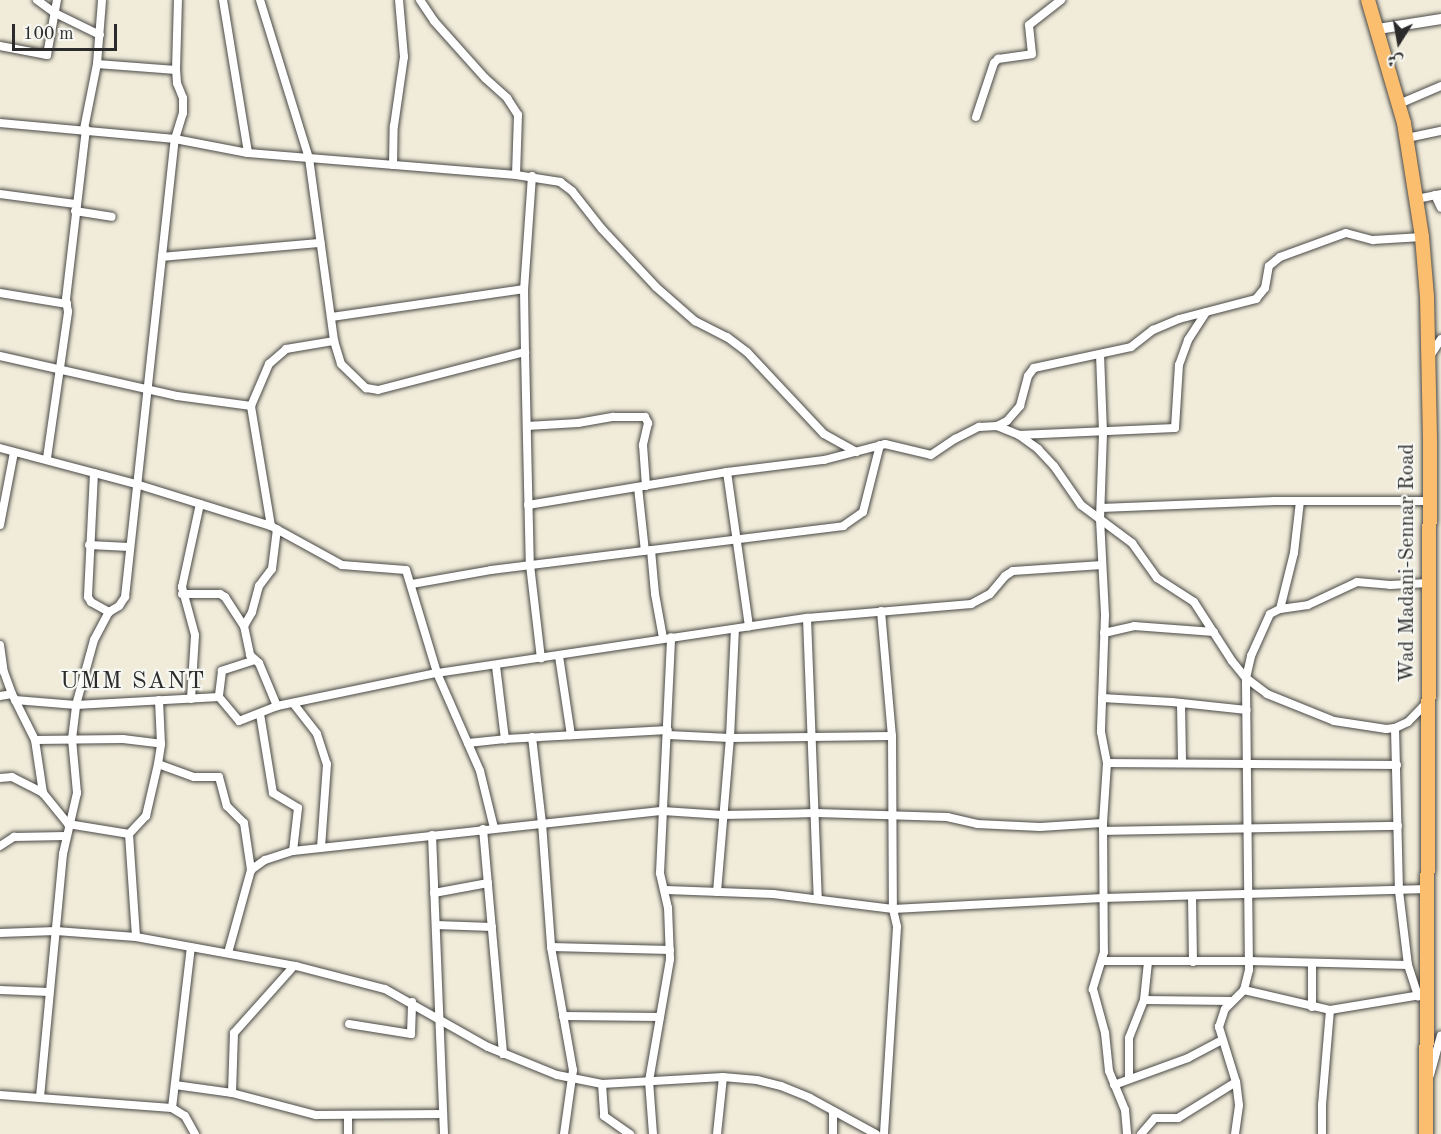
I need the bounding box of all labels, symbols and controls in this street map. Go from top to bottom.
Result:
scale bar [15,12,120,50]
north arrow [1369,12,1429,72]
text: 100 m [23,25,74,43]
text: ش [1386,50,1405,69]
street label: Wad Madani-Sennar Road [1395,443,1421,683]
district label: UMM SANT [60,669,206,697]

